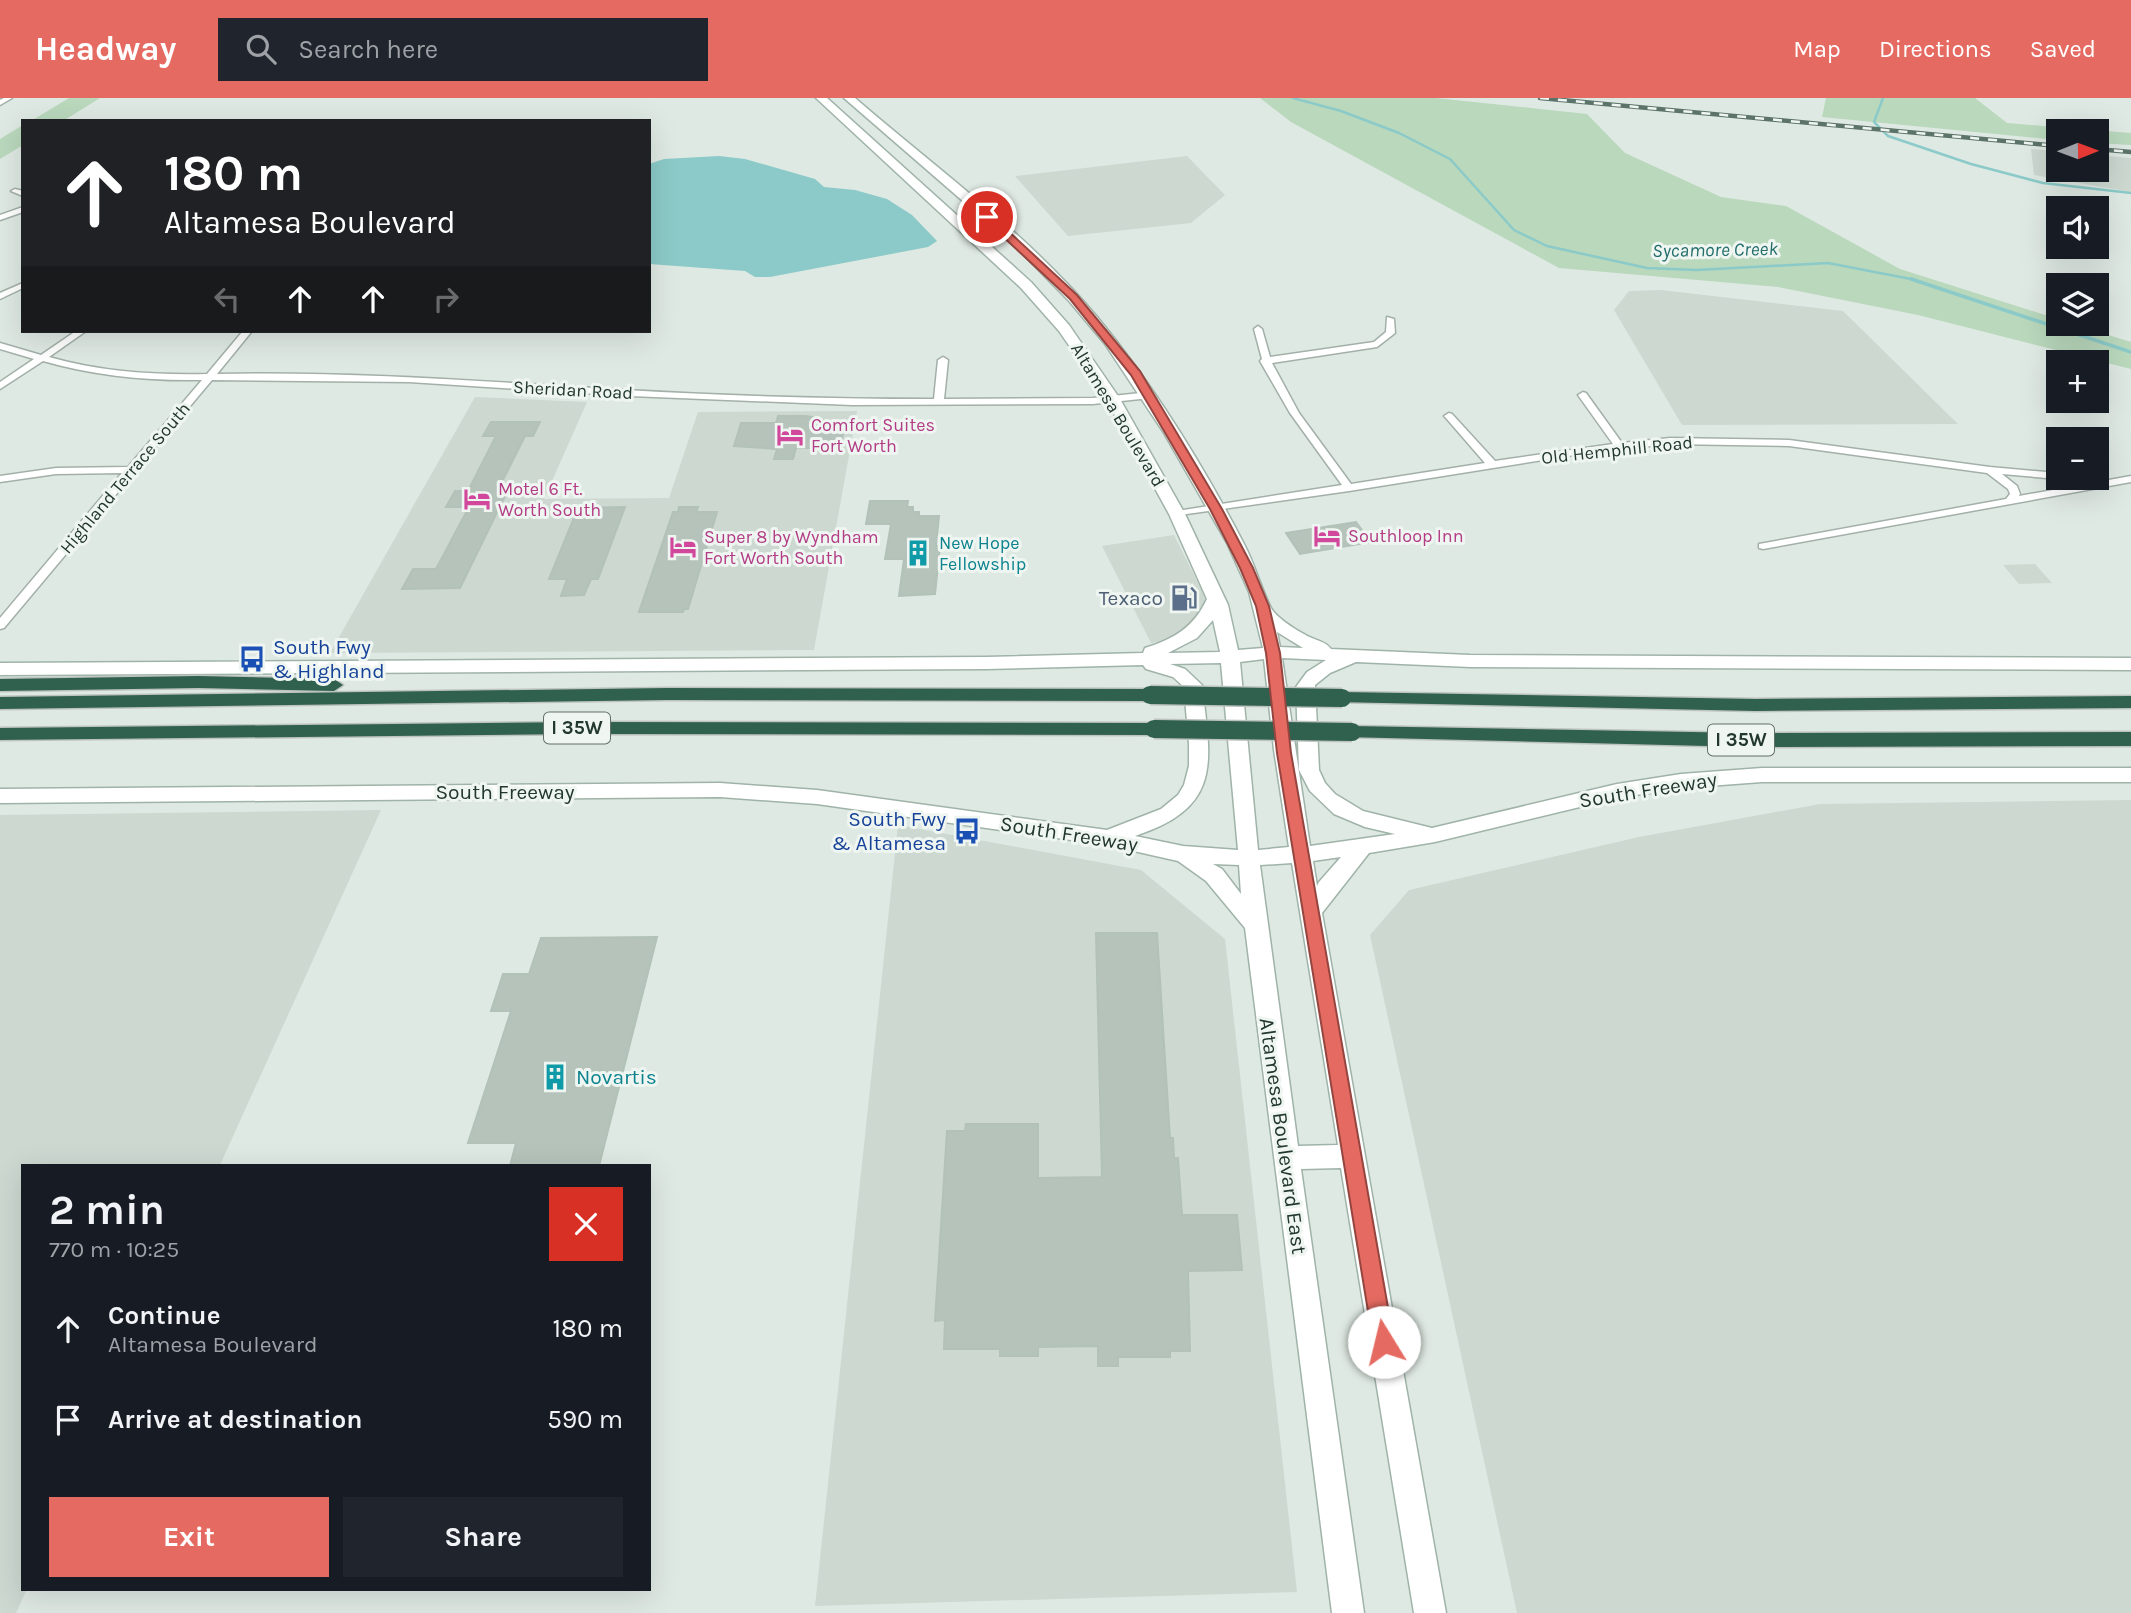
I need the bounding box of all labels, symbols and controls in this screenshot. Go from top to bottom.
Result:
search box [218,18,708,81]
text: Headway [35,30,176,68]
icon: search [242,30,280,68]
text: Search here [298,34,438,65]
text: Map [1793,35,1841,63]
text: Directions [1879,35,1992,63]
text: Saved [2030,35,2096,63]
north arrow [2046,119,2109,182]
map controls [2046,119,2109,490]
text: 180 m [164,145,303,202]
icon: ahead [49,147,140,238]
pin [957,187,1017,247]
button: sound [2046,196,2109,259]
icon: arrive [968,198,1006,236]
text: Altamesa Boulevard [164,204,456,241]
water label: Sycamore Creek [1652,238,1778,262]
button: layers [2046,273,2109,336]
icon: left [208,280,246,318]
icon: ahead [281,280,319,318]
icon: ahead [354,280,392,318]
icon: right [427,280,465,318]
street label: Altamesa Boulevard [1066,339,1170,491]
button: + [2046,350,2109,413]
street label: Sheridan Road [512,376,634,404]
street label: Highland Terrace South [55,398,195,558]
place label: Comfort Suites Fort Worth [811,414,935,457]
hotel icon: Comfort Suites Fort Worth [775,420,805,450]
button: − [2046,427,2109,490]
street label: Old Hemphill Road [1540,431,1694,469]
place label: Motel 6 Ft. Worth South [498,478,601,521]
hotel icon: Motel 6 Ft. Worth South [462,484,492,514]
hotel icon: Southloop Inn [1312,521,1342,551]
place label: Southloop Inn [1348,525,1464,547]
place label: Super 8 by Wyndham Fort Worth South [704,526,879,569]
hotel icon: Super 8 by Wyndham Fort Worth South [668,532,698,562]
place label: New Hope Fellowship [939,532,1026,575]
building icon: New Hope Fellowship [903,538,933,568]
fuel station icon: Texaco [1169,583,1199,613]
place label: Texaco [1099,586,1163,610]
place label: South Fwy & Highland [273,635,385,683]
bus stop icon: South Fwy & Highland [237,644,267,674]
road number: I 35W [544,712,610,744]
road number: I 35W [1708,724,1774,755]
street label: South Freeway [1577,767,1719,813]
street label: South Freeway [435,780,575,804]
place label: South Fwy & Altamesa [831,807,946,855]
street label: South Freeway [998,811,1140,857]
bus stop icon: South Fwy & Altamesa [952,816,982,846]
street label: Altamesa Boulevard East [1255,1016,1312,1256]
building icon: Novartis [540,1062,570,1092]
place label: Novartis [576,1065,657,1089]
text: 2 min [49,1185,165,1235]
button: close [549,1187,623,1261]
text: 770 m · 10:25 [49,1236,179,1263]
text: Continue [108,1300,220,1331]
position arrow [1347,1305,1421,1379]
icon: ahead [49,1310,87,1348]
text: 180 m [553,1313,623,1344]
text: Altamesa Boulevard [108,1331,318,1358]
icon: arrive [49,1401,87,1439]
text: Arrive at destination [108,1404,362,1435]
text: 590 m [547,1404,623,1435]
button: Exit [49,1497,329,1577]
button: Share [343,1497,623,1577]

